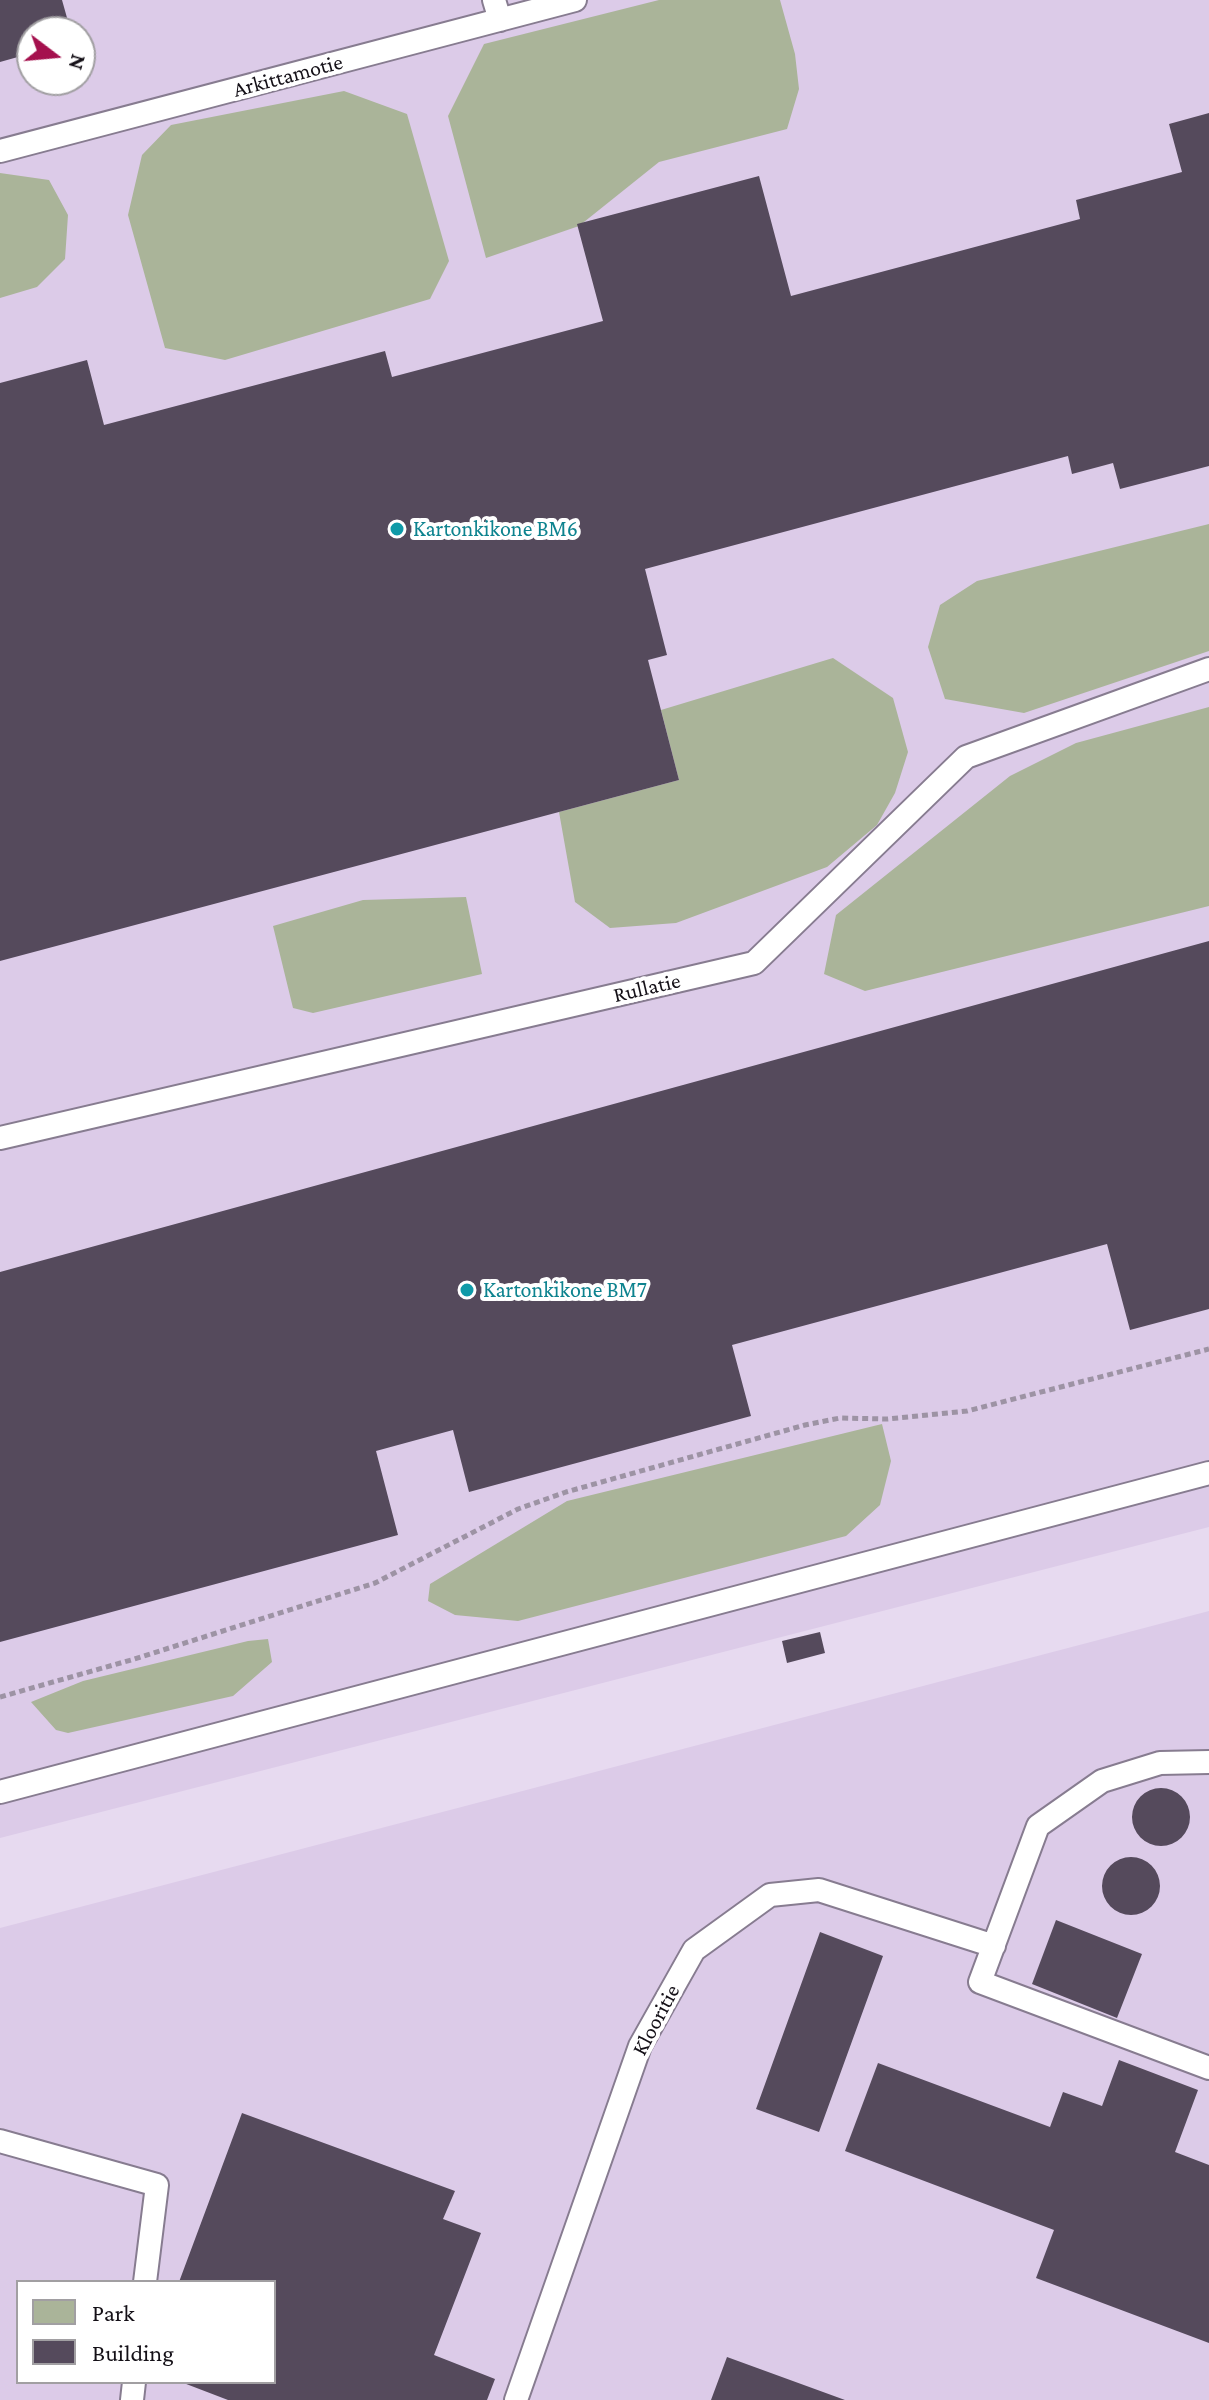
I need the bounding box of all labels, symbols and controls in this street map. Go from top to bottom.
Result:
north arrow [16,16,96,96]
street label: Arkittamotie [230,49,346,103]
text: N [64,52,92,73]
place label: Kartonkikone BM6 [413,516,578,542]
marker: Kartonkikone BM6 [388,520,406,538]
street label: Rullatie [611,967,683,1009]
place label: Kartonkikone BM7 [483,1277,647,1303]
marker: Kartonkikone BM7 [458,1281,476,1299]
street label: Klooritie [626,1980,686,2060]
legend [16,2280,276,2384]
text: Park [92,2299,135,2326]
text: Building [92,2339,174,2366]

